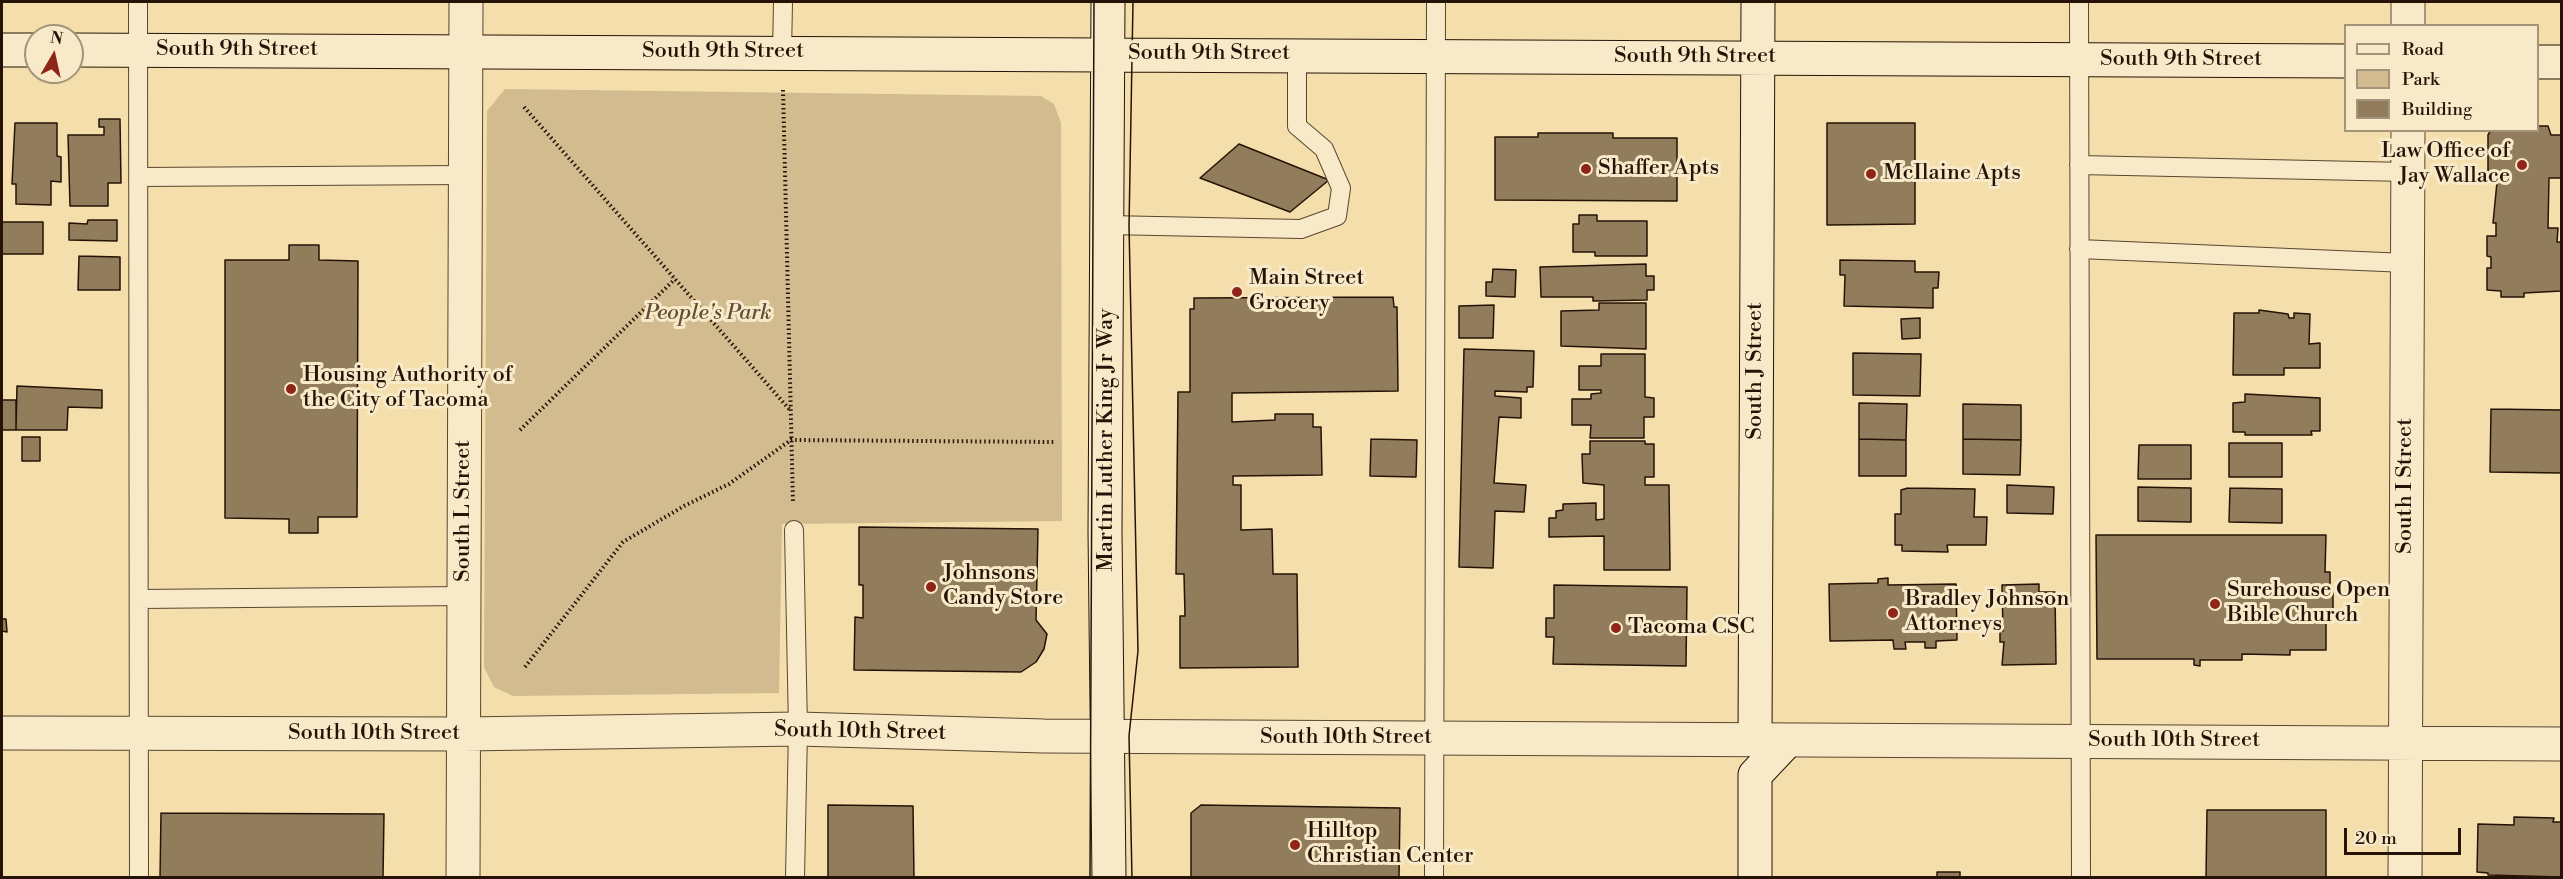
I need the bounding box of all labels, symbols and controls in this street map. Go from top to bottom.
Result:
north arrow [24,24,84,84]
legend [2344,24,2539,132]
text: N [49,27,64,49]
street label: South 9th Street [156,37,318,63]
text: Road [2402,38,2444,61]
street label: South 9th Street [642,39,804,65]
street label: South 9th Street [1128,41,1290,67]
street label: South 9th Street [1614,44,1776,70]
street label: South 9th Street [2100,47,2262,73]
text: Park [2402,68,2439,91]
text: Building [2402,98,2472,121]
place label: Law Office of Jay Wallace [2381,139,2510,190]
place label: Shaffer Apts [1598,156,1719,182]
marker: Law Office of Jay Wallace [2515,158,2529,172]
place label: McIlaine Apts [1883,161,2021,187]
marker: Shaffer Apts [1579,162,1593,176]
marker: McIlaine Apts [1864,167,1878,181]
place label: Main Street Grocery [1249,266,1364,318]
marker: Main Street Grocery [1230,285,1244,299]
park label: People's Park [644,301,772,327]
street label: South J Street [1743,302,1769,440]
street label: Martin Luther King Jr Way [1094,308,1120,572]
place label: Housing Authority of the City of Tacoma [303,363,512,414]
marker: Housing Authority of the City of Tacoma [284,382,298,396]
street label: South I Street [2393,418,2419,554]
street label: South L Street [451,440,477,582]
place label: Johnsons Candy Store [943,561,1063,612]
place label: Surehouse Open Bible Church [2227,578,2390,630]
marker: Johnsons Candy Store [924,580,938,594]
place label: Bradley Johnson Attorneys [1905,587,2069,638]
marker: Surehouse Open Bible Church [2208,597,2222,611]
marker: Bradley Johnson Attorneys [1886,606,1900,620]
place label: Tacoma CSC [1628,615,1755,641]
marker: Tacoma CSC [1609,621,1623,635]
street label: South 10th Street [774,717,946,747]
street label: South 10th Street [288,721,460,747]
street label: South 10th Street [1260,725,1432,751]
street label: South 10th Street [2088,728,2260,754]
scale bar [2347,816,2464,854]
place label: Hilltop Christian Center [1307,819,1474,870]
text: 20 m [2355,827,2397,850]
marker: Hilltop Christian Center [1288,838,1302,852]

